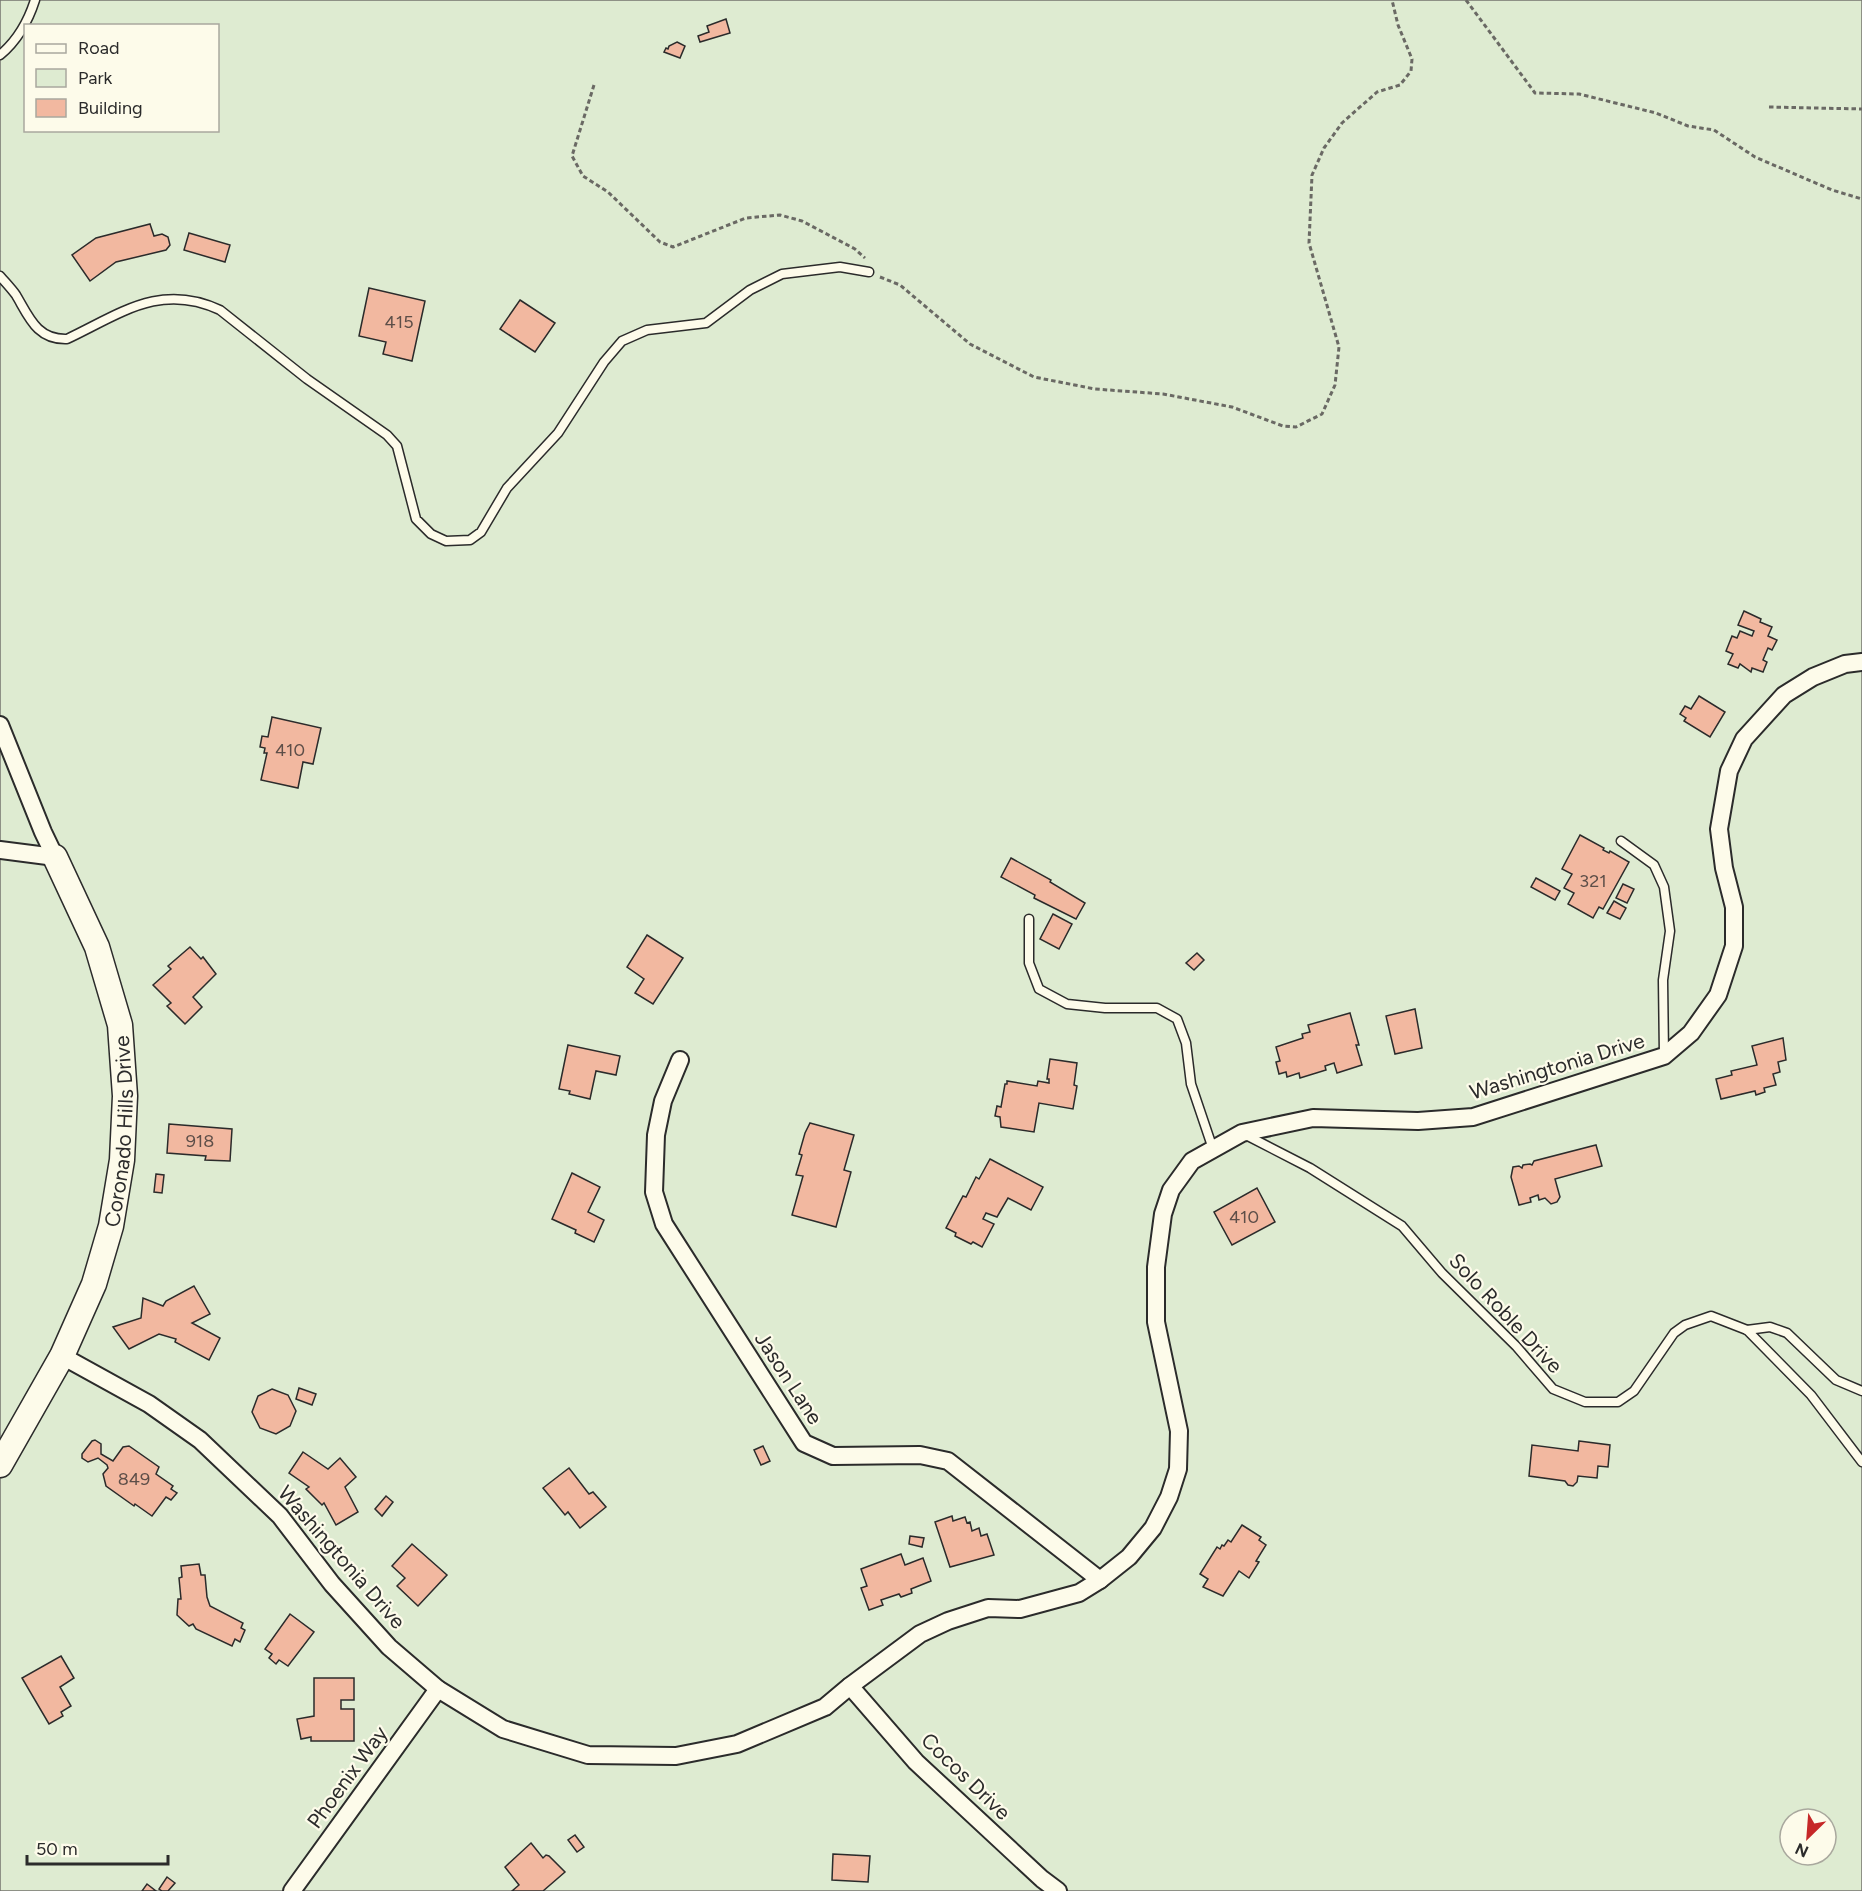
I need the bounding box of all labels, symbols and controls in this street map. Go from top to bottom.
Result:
legend [24,24,219,132]
text: Road [78,37,119,59]
text: Park [78,67,113,89]
text: Building [78,97,143,119]
house number: 415 [385,311,413,333]
house number: 410 [275,739,305,761]
house number: 321 [1579,870,1607,892]
street label: Washingtonia Drive [1467,1028,1647,1104]
street label: Coronado Hills Drive [99,1035,138,1229]
house number: 918 [186,1130,214,1152]
house number: 410 [1229,1206,1259,1228]
street label: Solo Roble Drive [1444,1248,1568,1378]
street label: Jason Lane [750,1327,828,1429]
house number: 849 [118,1468,150,1490]
street label: Washingtonia Drive [273,1480,411,1634]
street label: Phoenix Way [302,1721,392,1833]
street label: Cocos Drive [916,1727,1016,1825]
north arrow [1778,1807,1838,1867]
scale bar [27,1828,168,1866]
text: 50 m [36,1838,78,1860]
text: N [1792,1839,1811,1861]

